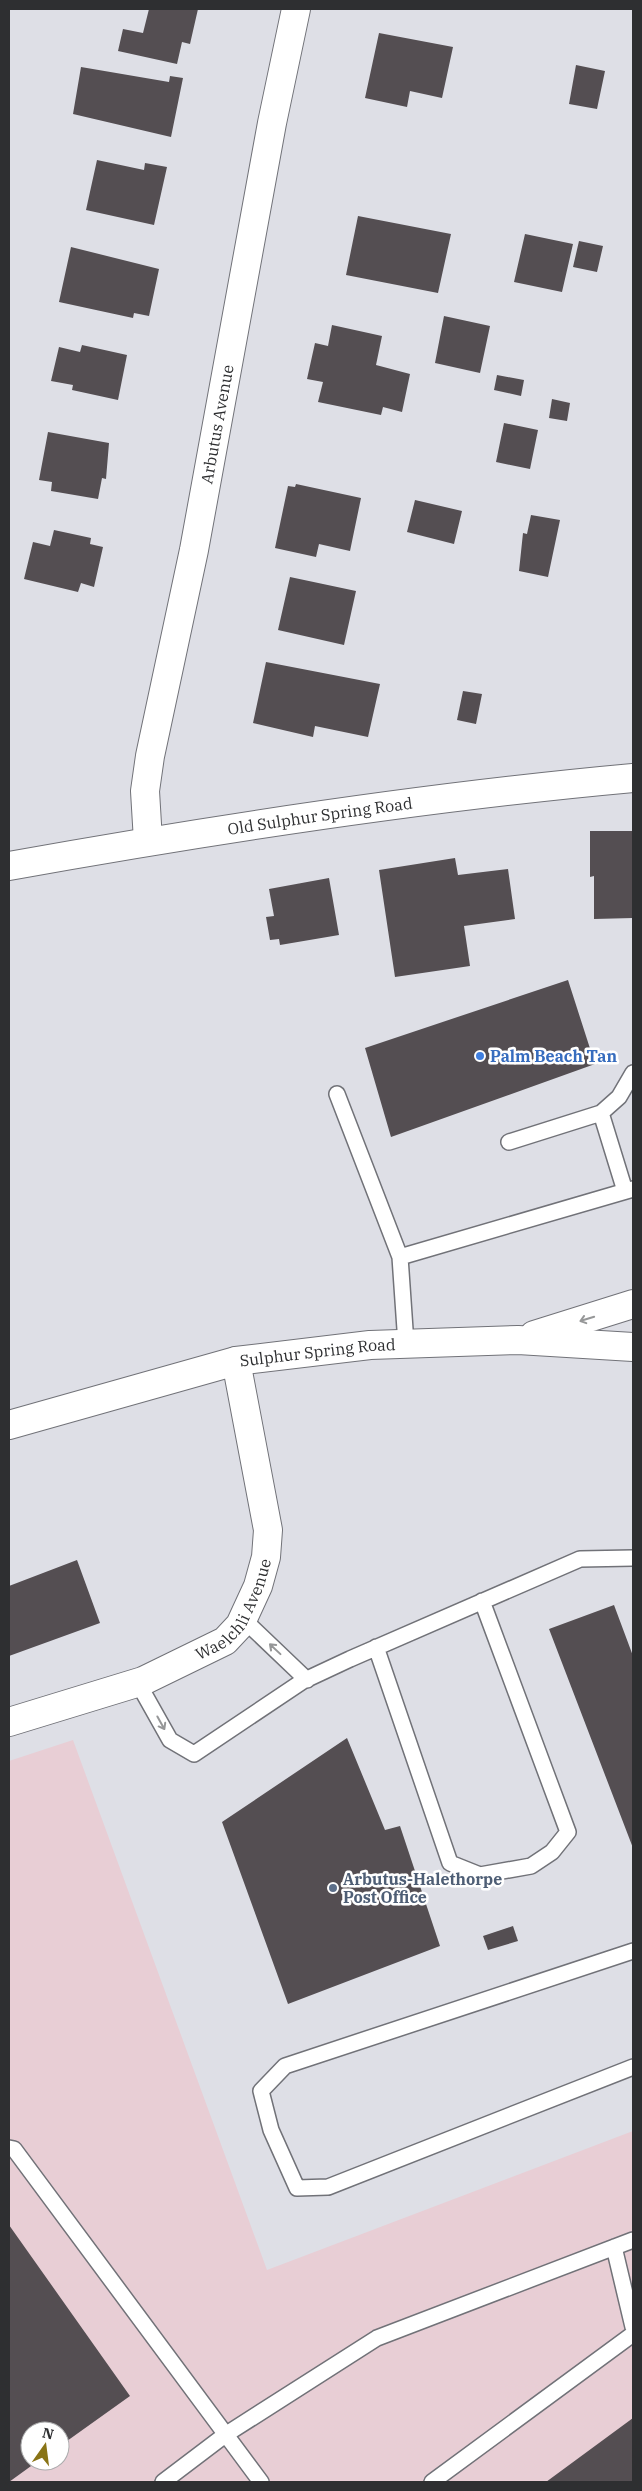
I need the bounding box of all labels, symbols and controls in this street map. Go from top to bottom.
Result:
street label: Arbutus Avenue [196,363,238,485]
street label: Old Sulphur Spring Road [226,793,414,839]
place label: Palm Beach Tan [490,1046,617,1066]
marker: Palm Beach Tan [474,1050,486,1062]
one-way arrow [579,1314,595,1324]
street label: Sulphur Spring Road [239,1334,396,1370]
street label: Waelchli Avenue [192,1556,275,1664]
one-way arrow [268,1643,281,1655]
one-way arrow [156,1716,166,1730]
place label: Arbutus-Halethorpe Post Office [343,1869,502,1907]
marker: Arbutus-Halethorpe Post Office [327,1882,339,1894]
north arrow [20,2421,70,2471]
text: N [41,2423,56,2443]

